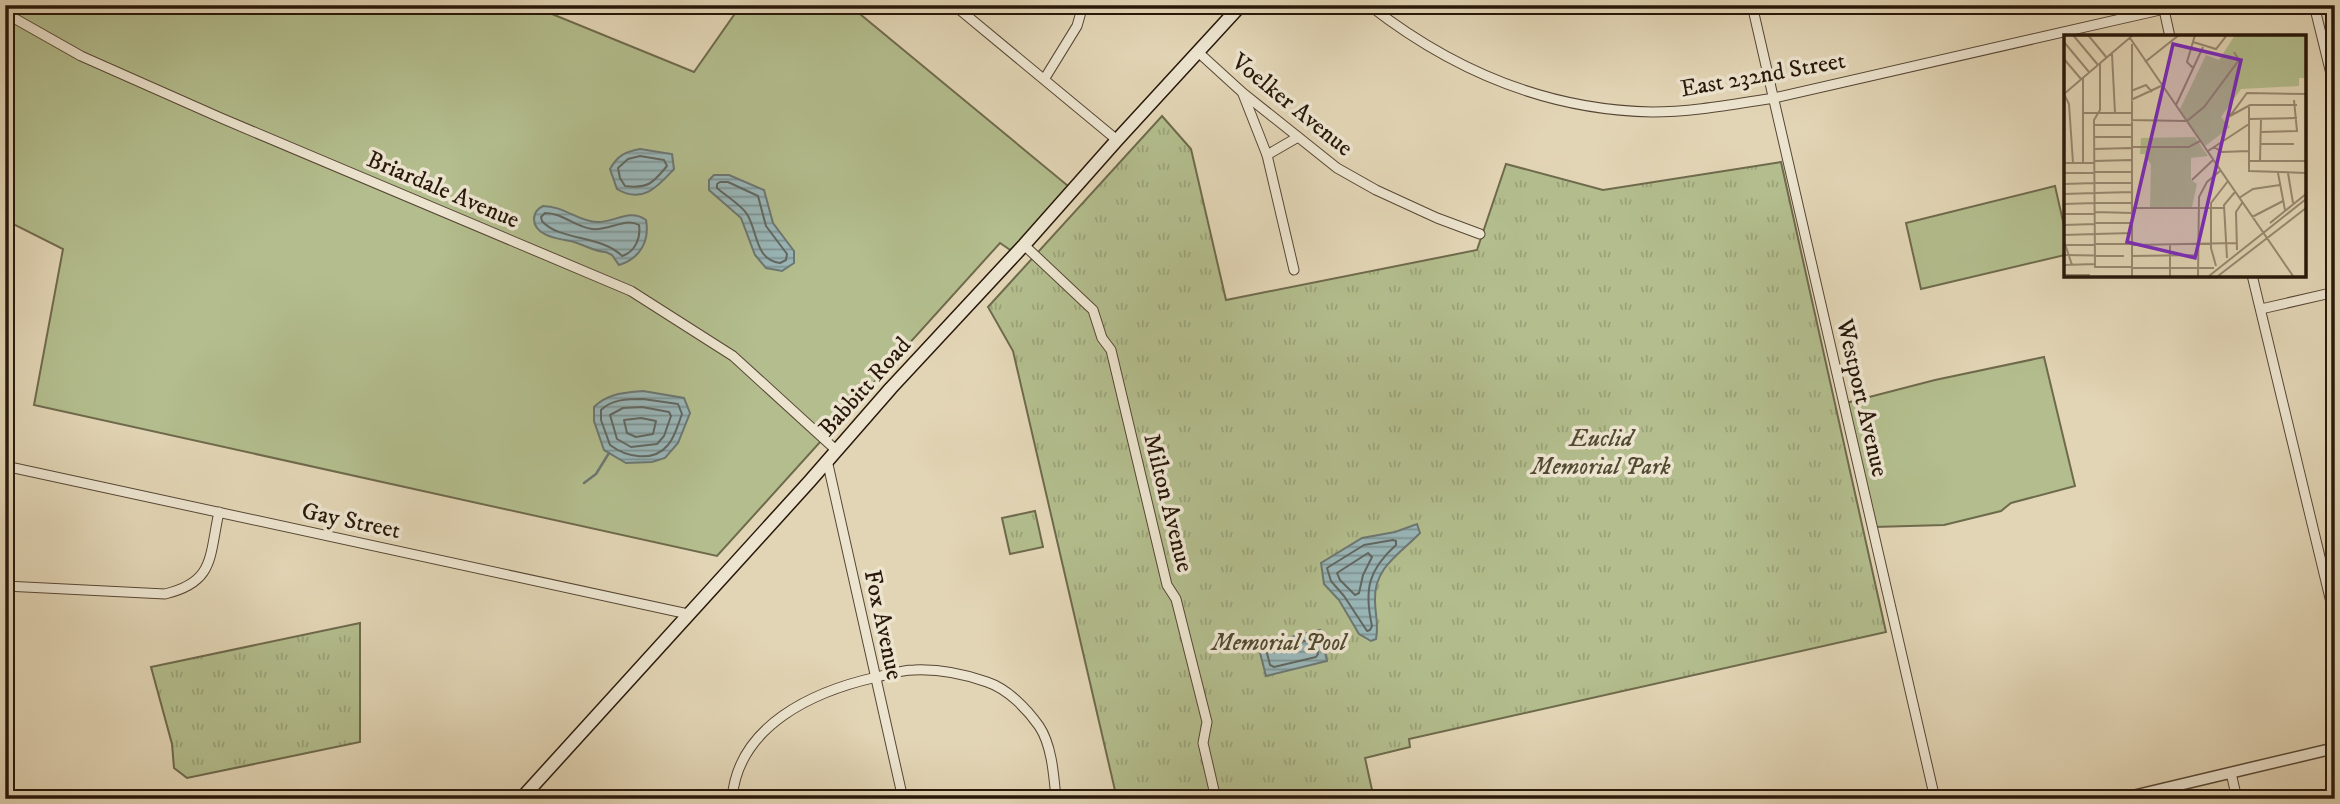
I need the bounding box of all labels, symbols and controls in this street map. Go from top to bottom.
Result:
inset map [2064,35,2305,276]
street label: Voelker Avenue [1224,46,1359,163]
street label: East 232nd Street [1678,46,1848,104]
street label: Briardale Avenue [362,144,524,236]
street label: Westport Avenue [1829,315,1895,480]
street label: Babbitt Road [812,331,918,443]
park label: Euclid Memorial Park [1529,424,1671,482]
street label: Milton Avenue [1136,431,1200,575]
street label: Gay Street [299,496,403,546]
street label: Fox Avenue [857,567,909,683]
park label: Memorial Pool [1210,628,1349,658]

